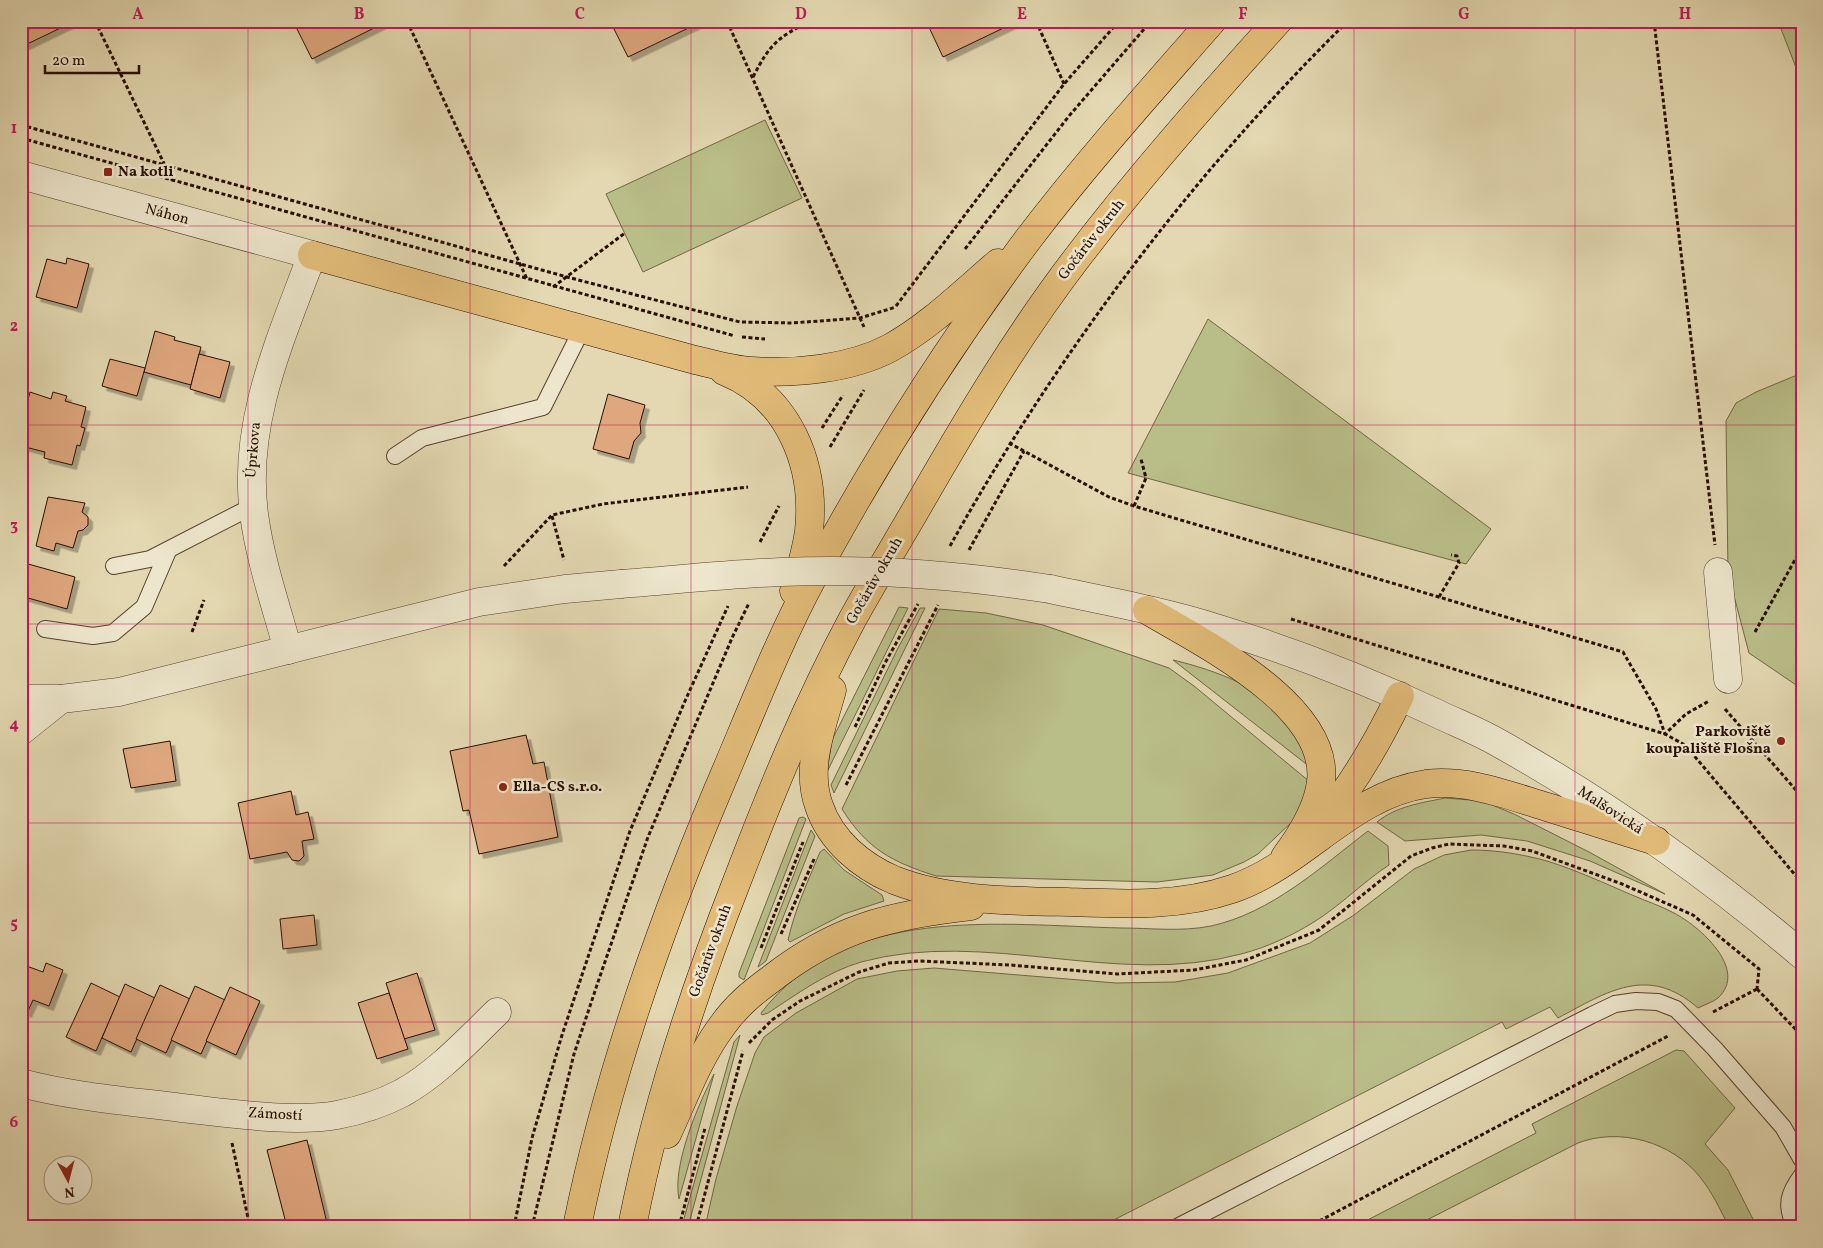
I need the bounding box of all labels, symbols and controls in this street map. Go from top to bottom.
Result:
text: A [132,4,144,26]
text: B [354,4,365,26]
text: C [575,4,585,26]
text: D [795,4,807,26]
text: E [1017,4,1027,26]
text: F [1238,4,1248,26]
text: G [1458,4,1470,26]
text: H [1679,4,1691,26]
scale bar [45,42,139,74]
text: 20 m [52,51,85,72]
text: 1 [11,118,17,140]
place label: Na kotli [118,162,174,183]
marker: Na kotli [102,166,114,178]
street label: Gočárův okruh [1054,195,1130,285]
street label: Náhon [143,199,191,231]
text: 2 [10,316,18,338]
street label: Úprkova [241,421,267,479]
text: 3 [10,515,18,537]
street label: Gočárův okruh [842,533,909,629]
text: 4 [9,714,19,736]
place label: Parkoviště koupaliště Flošna [1646,722,1771,760]
marker: Parkoviště koupaliště Flošna [1775,735,1787,747]
place label: Ella-CS s.r.o. [513,777,602,798]
marker: Ella-CS s.r.o. [497,781,509,793]
street label: Malšovická [1573,782,1647,840]
street label: Gočárův okruh [684,902,738,1000]
text: 5 [10,913,18,935]
street label: Zámostí [247,1103,303,1127]
text: 6 [10,1112,19,1134]
north arrow [42,1156,92,1206]
text: N [63,1181,76,1201]

